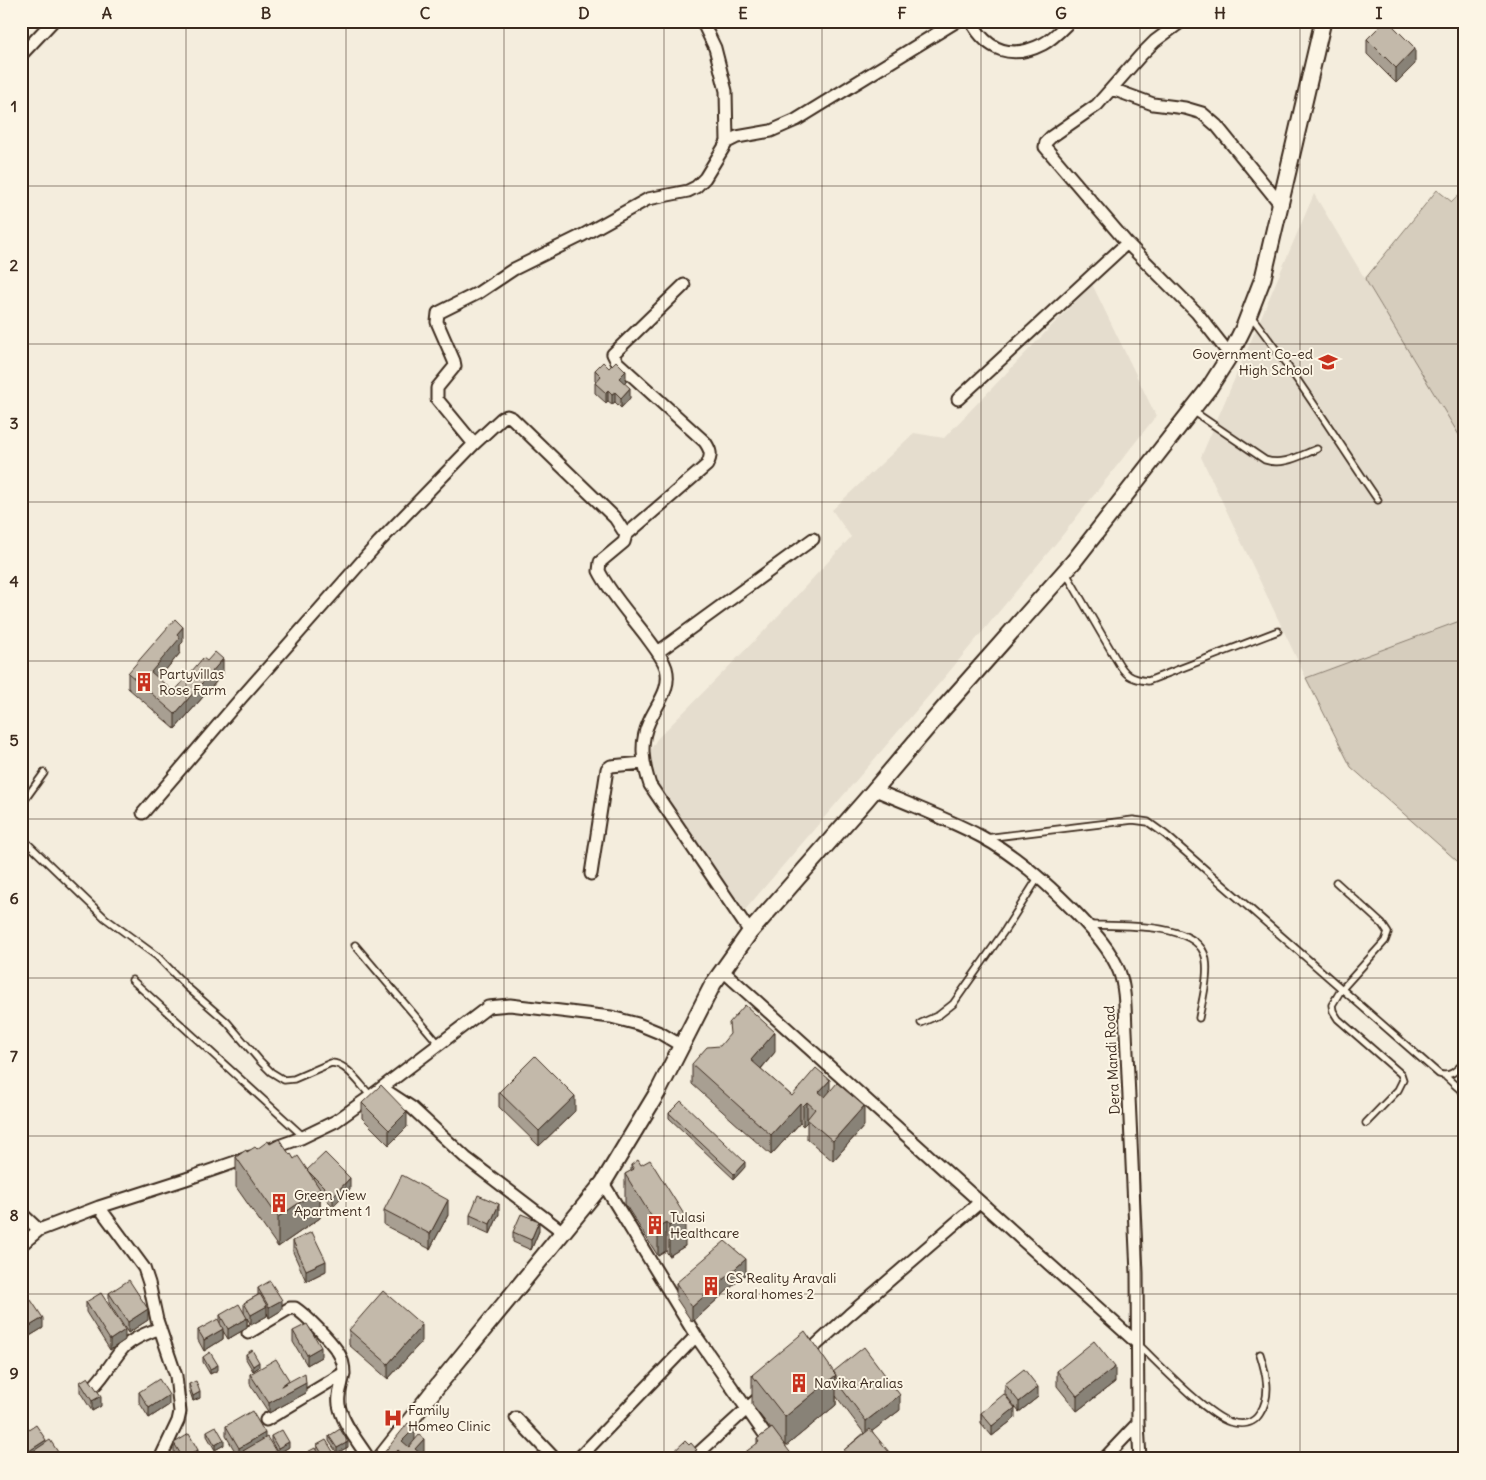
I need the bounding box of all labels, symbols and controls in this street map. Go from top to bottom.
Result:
text: A [102,3,112,23]
text: B [261,3,272,23]
text: C [420,3,431,23]
text: D [578,3,590,23]
text: E [738,3,748,23]
text: F [897,3,907,23]
text: G [1055,3,1067,23]
text: H [1214,3,1226,23]
text: I [1376,3,1383,23]
text: 1 [11,96,17,116]
text: 2 [10,255,19,275]
place label: Government Co-ed High School [1192,345,1313,379]
school or university icon: Government Co-ed High School [1317,351,1339,373]
text: 3 [9,413,19,433]
text: 4 [9,571,19,591]
place label: Partyvillas Rose Farm [159,665,226,699]
building icon: Partyvillas Rose Farm [133,671,155,693]
text: 5 [9,730,19,750]
text: 6 [9,888,19,908]
street label: Dera Mandi Road [1100,1005,1124,1115]
text: 7 [10,1046,18,1066]
place label: Green View Apartment 1 [294,1186,371,1220]
building icon: Green View Apartment 1 [268,1192,290,1214]
text: 8 [9,1205,19,1225]
place label: Tulasi Healthcare [670,1208,739,1242]
building icon: Tulasi Healthcare [644,1214,666,1236]
place label: CS Reality Aravali koral homes 2 [726,1269,836,1303]
building icon: CS Reality Aravali koral homes 2 [700,1275,722,1297]
text: 9 [9,1363,19,1383]
building icon: Navika Aralias [788,1372,810,1394]
place label: Navika Aralias [814,1374,903,1392]
place label: Family Homeo Clinic [408,1401,491,1435]
hospital icon: Family Homeo Clinic [382,1407,404,1429]

